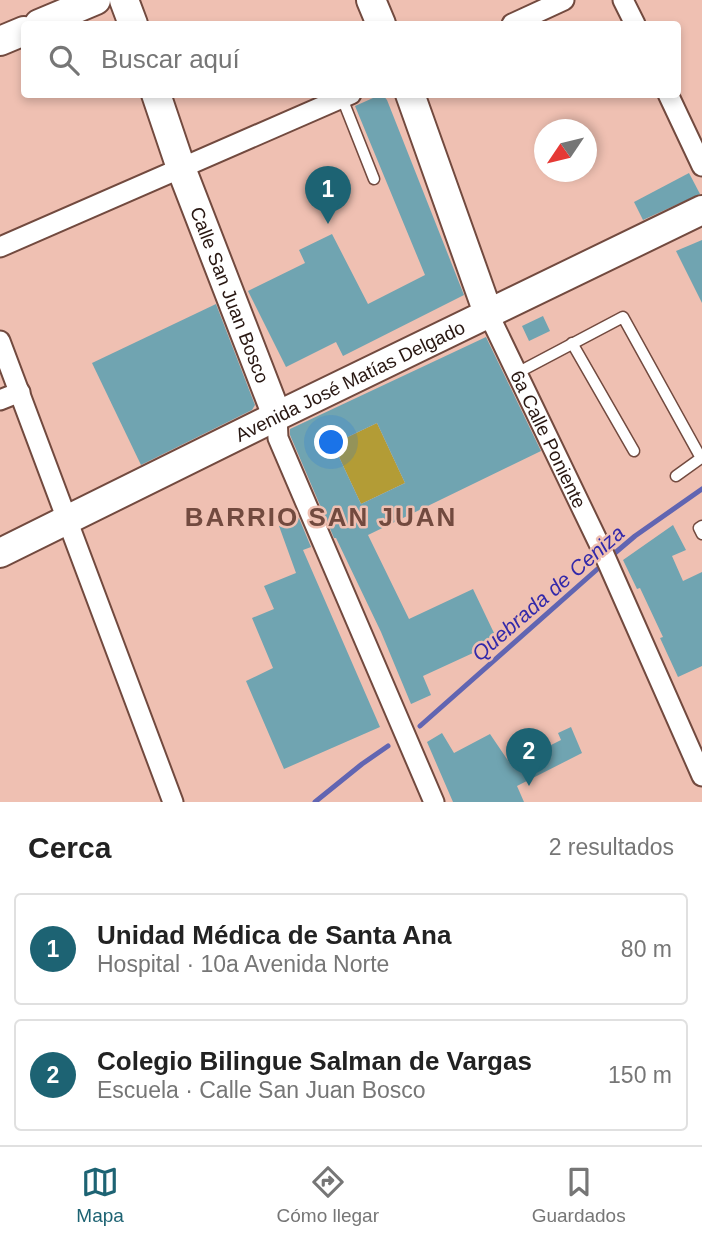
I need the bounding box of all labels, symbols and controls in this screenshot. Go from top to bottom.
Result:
search box [21,21,681,98]
icon: search [45,41,83,79]
text: Buscar aquí [101,44,240,74]
north arrow [534,119,597,182]
pin: 1 [305,166,351,224]
street label: Calle San Juan Bosco [186,204,274,386]
street label: Avenida José Matías Delgado [232,316,468,445]
street label: 6a Calle Poniente [507,367,591,511]
your location [314,425,348,459]
district label: BARRIO SAN JUAN [185,502,457,532]
water label: Quebrada de Ceniza [467,521,629,665]
pin: 2 [506,728,552,786]
text: Cerca [28,831,111,864]
text: 2 resultados [549,834,674,860]
text: Unidad Médica de Santa Ana [97,920,451,950]
text: 1 [47,936,59,962]
text: 80 m [621,936,672,962]
text: Hospital · 10a Avenida Norte [97,951,389,977]
text: Colegio Bilingue Salman de Vargas [97,1046,532,1076]
text: 2 [47,1062,59,1088]
text: 150 m [608,1062,672,1088]
text: Escuela · Calle San Juan Bosco [97,1077,426,1103]
tab: Mapa [76,1163,124,1227]
tab: Cómo llegar [277,1163,379,1227]
tab: Guardados [532,1163,626,1227]

